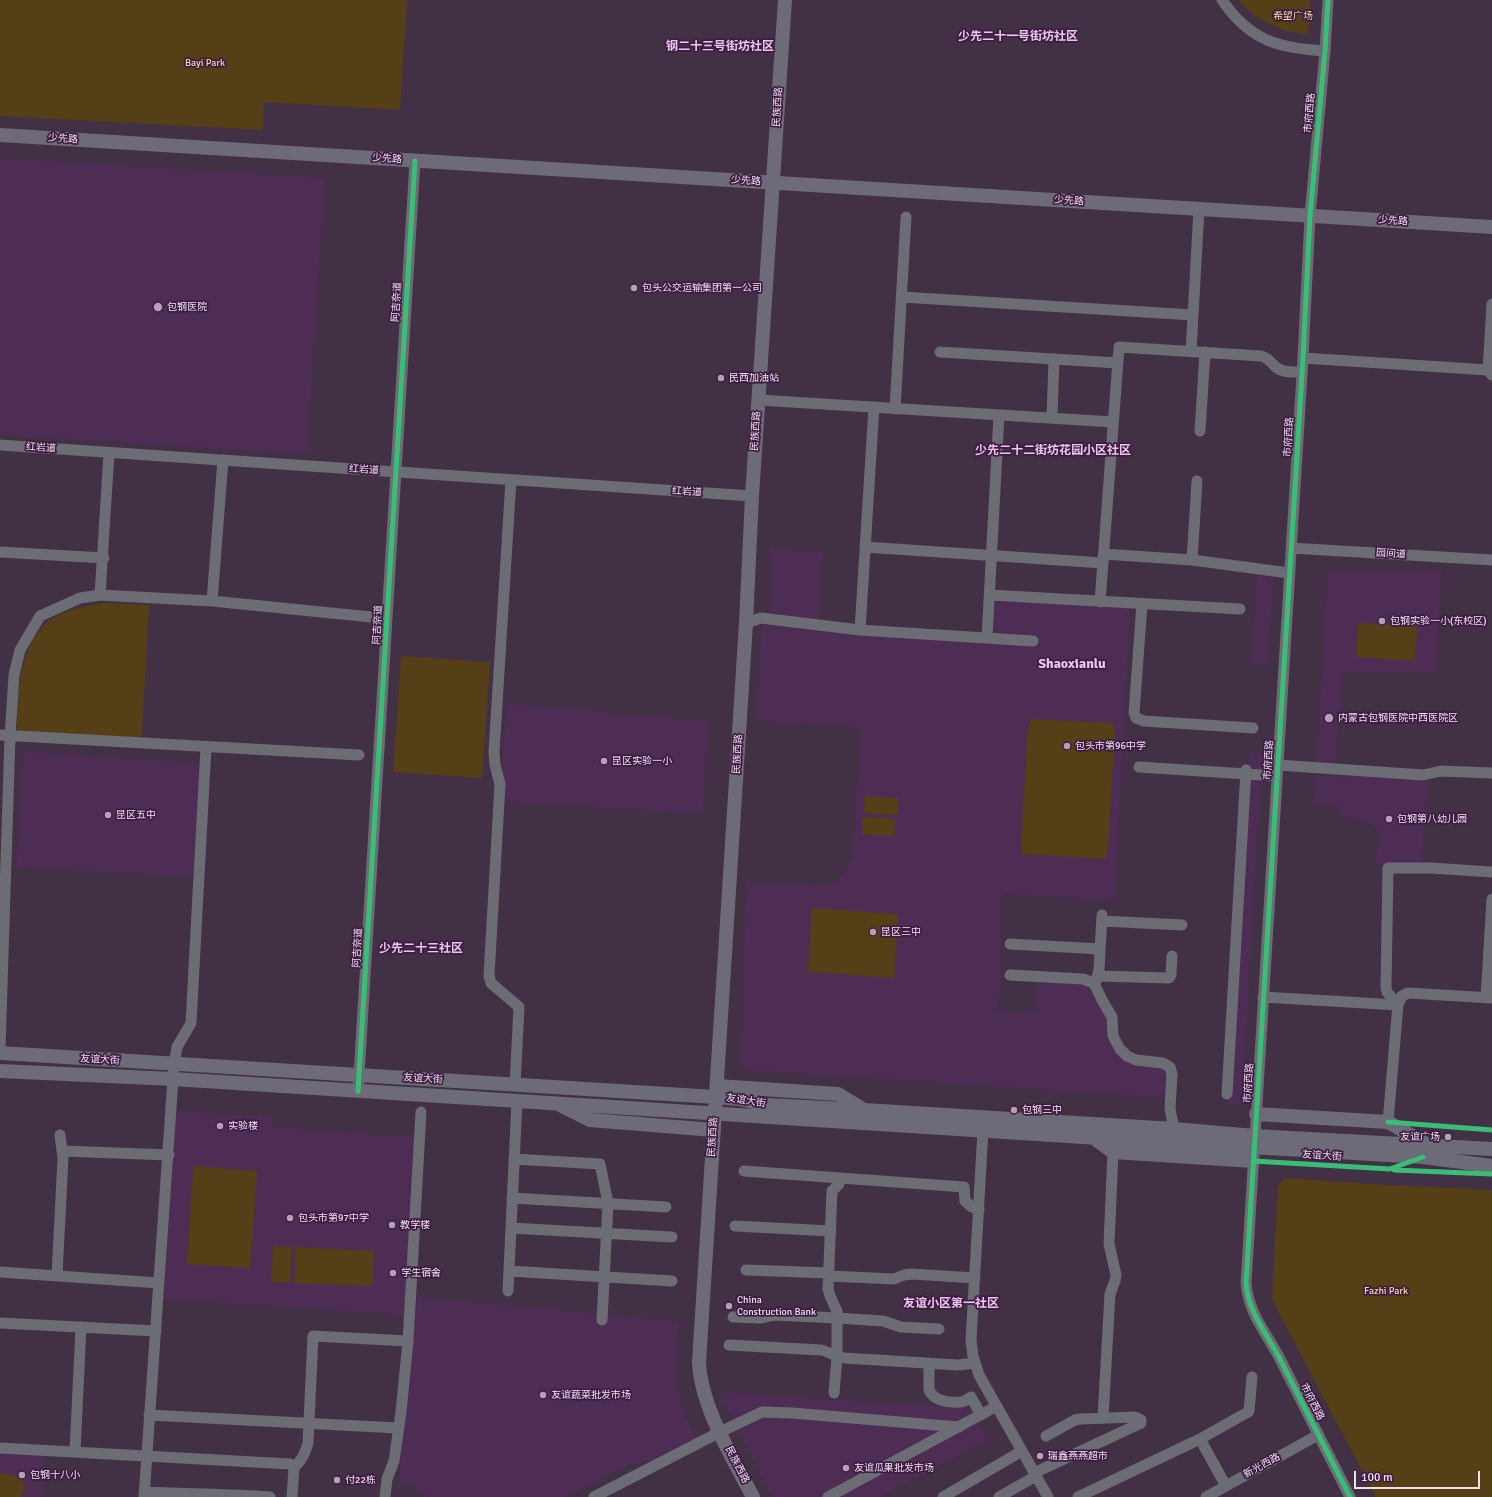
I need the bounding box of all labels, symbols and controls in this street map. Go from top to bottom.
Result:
park label: 希望广场 [1273,10,1313,22]
district label: 少先二十一号街坊社区 [958,30,1078,44]
district label: 钢二十三号街坊社区 [666,40,774,54]
park label: Bayi Park [185,57,225,69]
street label: 民族西路 [771,87,785,127]
street label: 市府西路 [1302,93,1318,133]
street label: 少先路 [48,132,78,146]
street label: 少先路 [372,152,402,166]
street label: 少先路 [731,174,761,188]
street label: 少先路 [1054,194,1084,208]
street label: 少先路 [1378,214,1408,228]
street label: 阿吉奈道 [390,282,404,322]
place label: 包头公交运输集团第一公司 [642,282,762,294]
marker: 包头公交运输集团第一公司 [629,283,639,293]
marker: 包钢医院 [152,301,164,313]
place label: 包钢医院 [167,301,207,313]
place label: 民西加油站 [729,372,779,384]
marker: 民西加油站 [716,373,726,383]
street label: 民族西路 [749,411,763,451]
street label: 市府西路 [1282,417,1296,457]
street label: 红岩道 [26,441,56,455]
district label: 少先二十二街坊花园小区社区 [975,444,1131,458]
street label: 红岩道 [349,463,379,477]
street label: 红岩道 [672,485,702,499]
street label: 园间道 [1376,547,1406,561]
street label: 阿吉奈道 [371,605,385,645]
place label: 包钢实验一小(东校区) [1390,615,1487,627]
marker: 包钢实验一小(东校区) [1377,616,1387,626]
district label: Shaoxianlu [1038,656,1106,672]
marker: 内蒙古包钢医院中西医院区 [1323,712,1335,724]
place label: 内蒙古包钢医院中西医院区 [1338,712,1458,724]
street label: 民族西路 [731,734,745,774]
place label: 包头市第96中学 [1075,740,1146,752]
street label: 市府西路 [1262,740,1276,780]
marker: 包头市第96中学 [1062,741,1072,751]
place label: 昆区实验一小 [612,755,672,767]
marker: 昆区实验一小 [599,756,609,766]
place label: 昆区五中 [116,809,156,821]
marker: 昆区五中 [103,810,113,820]
place label: 包钢第八幼儿园 [1397,813,1467,825]
marker: 包钢第八幼儿园 [1384,814,1394,824]
place label: 昆区三中 [881,926,921,938]
marker: 昆区三中 [868,927,878,937]
street label: 阿吉奈道 [351,928,365,968]
district label: 少先二十三社区 [379,942,463,956]
street label: 友谊大街 [80,1053,120,1067]
street label: 市府西路 [1242,1063,1256,1103]
street label: 友谊大街 [403,1072,443,1086]
street label: 友谊大街 [725,1092,767,1110]
place label: 包钢三中 [1022,1104,1062,1116]
marker: 包钢三中 [1009,1105,1019,1115]
street label: 民族西路 [706,1117,720,1157]
place label: 实验楼 [228,1120,258,1132]
marker: 实验楼 [215,1121,225,1131]
place label: 友谊广场 [1400,1131,1440,1143]
marker: 友谊广场 [1443,1132,1453,1142]
street label: 友谊大街 [1302,1149,1342,1163]
place label: 包头市第97中学 [298,1212,369,1224]
marker: 包头市第97中学 [285,1213,295,1223]
place label: 教学楼 [400,1219,430,1231]
marker: 教学楼 [387,1220,397,1230]
place label: 学生宿舍 [401,1267,441,1279]
marker: 学生宿舍 [388,1268,398,1278]
park label: Fazhi Park [1364,1285,1408,1297]
place label: China Construction Bank [737,1294,816,1318]
district label: 友谊小区第一社区 [903,1297,999,1311]
marker: China Construction Bank [724,1301,734,1311]
street label: 市府西路 [1298,1381,1326,1423]
place label: 友谊蔬菜批发市场 [551,1389,631,1401]
marker: 友谊蔬菜批发市场 [538,1390,548,1400]
street label: 民族西路 [723,1444,751,1486]
place label: 瑞鑫燕燕超市 [1048,1450,1108,1462]
marker: 瑞鑫燕燕超市 [1035,1451,1045,1461]
street label: 新光西路 [1242,1451,1282,1481]
place label: 友谊瓜果批发市场 [854,1462,934,1474]
marker: 友谊瓜果批发市场 [841,1463,851,1473]
scale bar [1356,1463,1482,1489]
place label: 包钢十八小 [30,1469,80,1481]
marker: 包钢十八小 [17,1470,27,1480]
text: 100 m [1361,1470,1393,1485]
place label: 付22栋 [345,1474,376,1486]
marker: 付22栋 [332,1475,342,1485]

